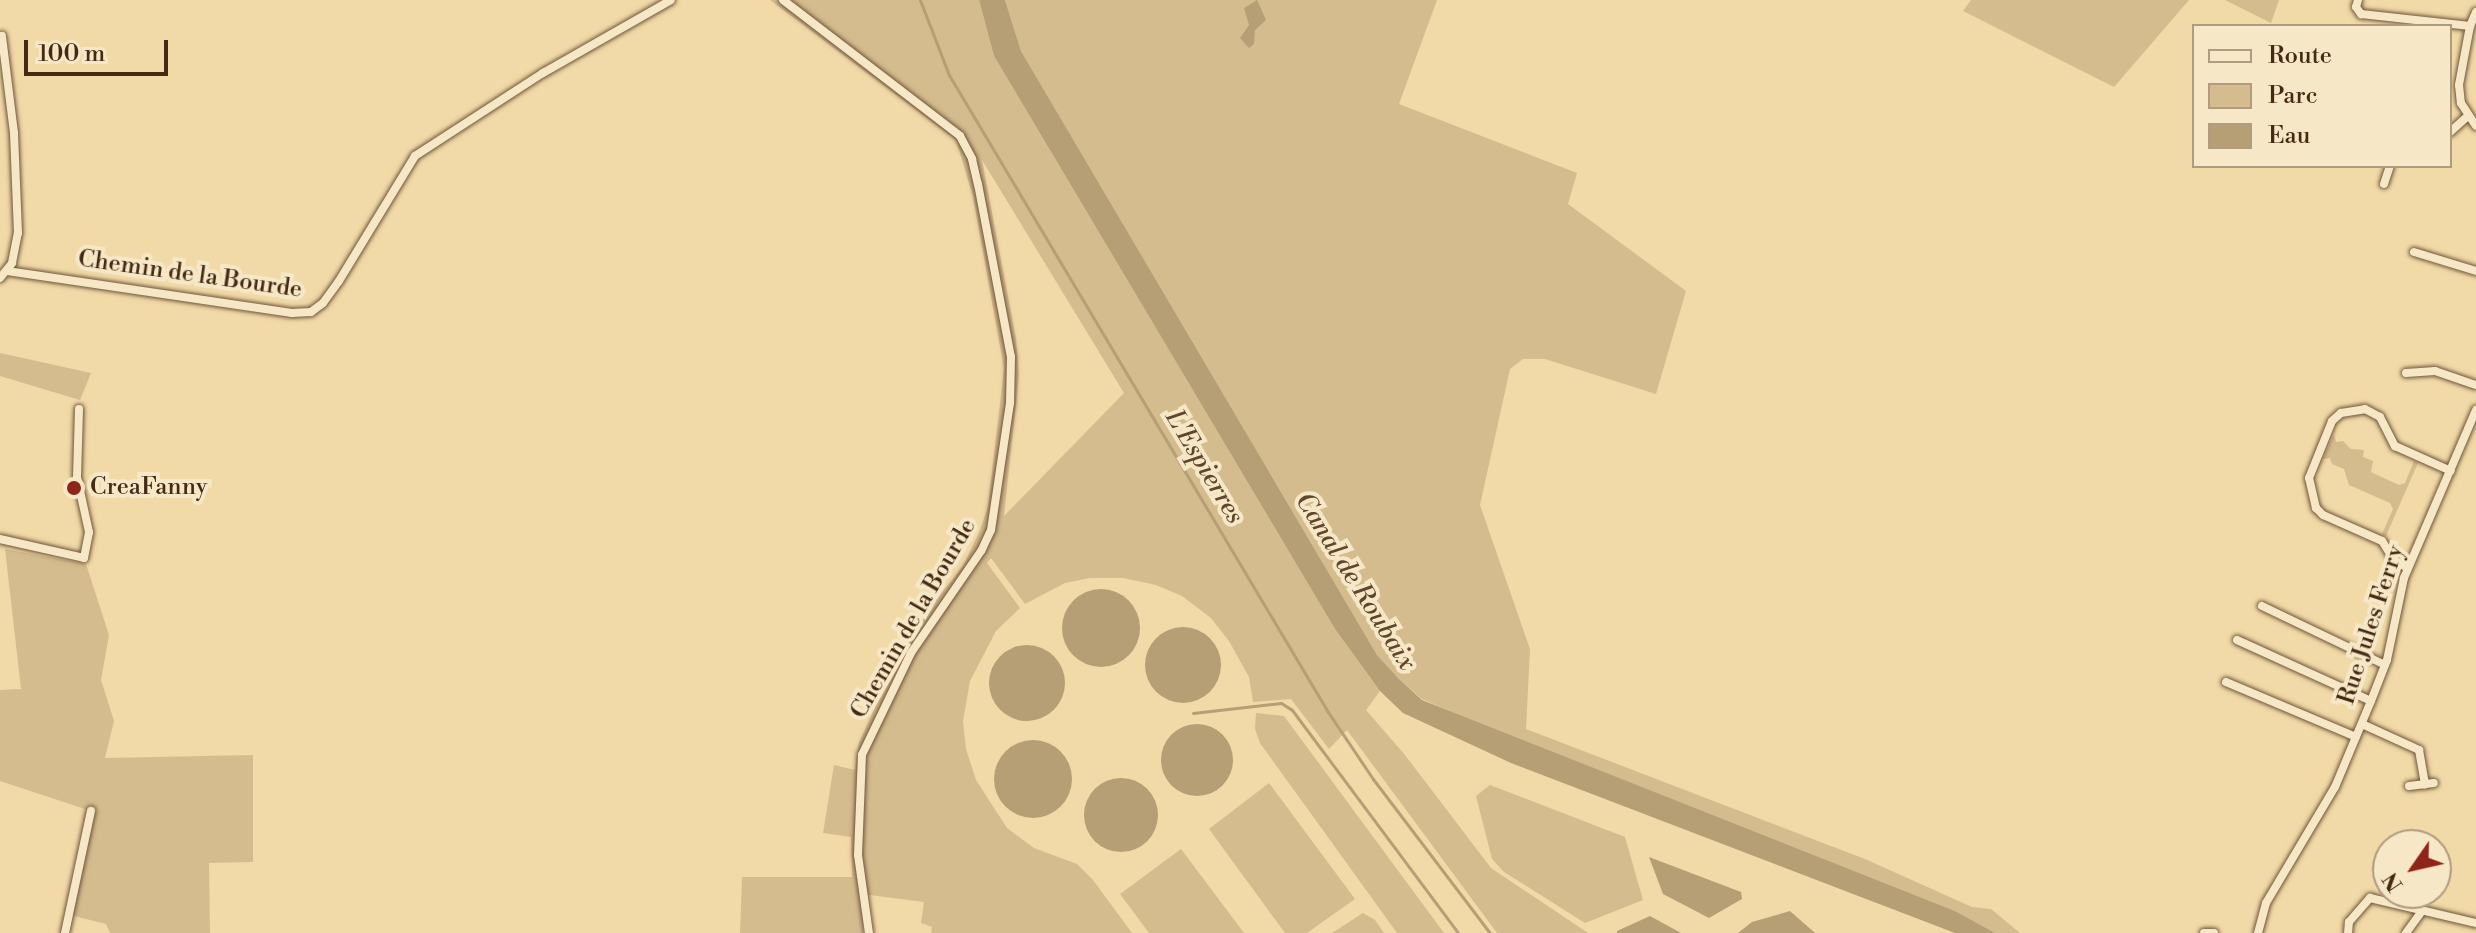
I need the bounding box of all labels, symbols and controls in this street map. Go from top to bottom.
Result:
scale bar [28,24,172,74]
legend [2192,24,2452,168]
text: 100 m [38,39,105,69]
text: Route [2268,41,2332,71]
text: Parc [2268,81,2318,111]
text: Eau [2268,121,2310,151]
street label: Chemin de la Bourde [76,245,304,305]
water label: L'Espierres [1158,405,1250,529]
place label: CreaFanny [90,474,207,502]
marker: CreaFanny [65,479,83,497]
water label: Canal de Roubaix [1288,487,1422,677]
street label: Chemin de la Bourde [845,514,983,724]
street label: Rue Jules Ferry [2333,542,2411,708]
north arrow [2372,829,2452,909]
text: N [2377,867,2409,896]

